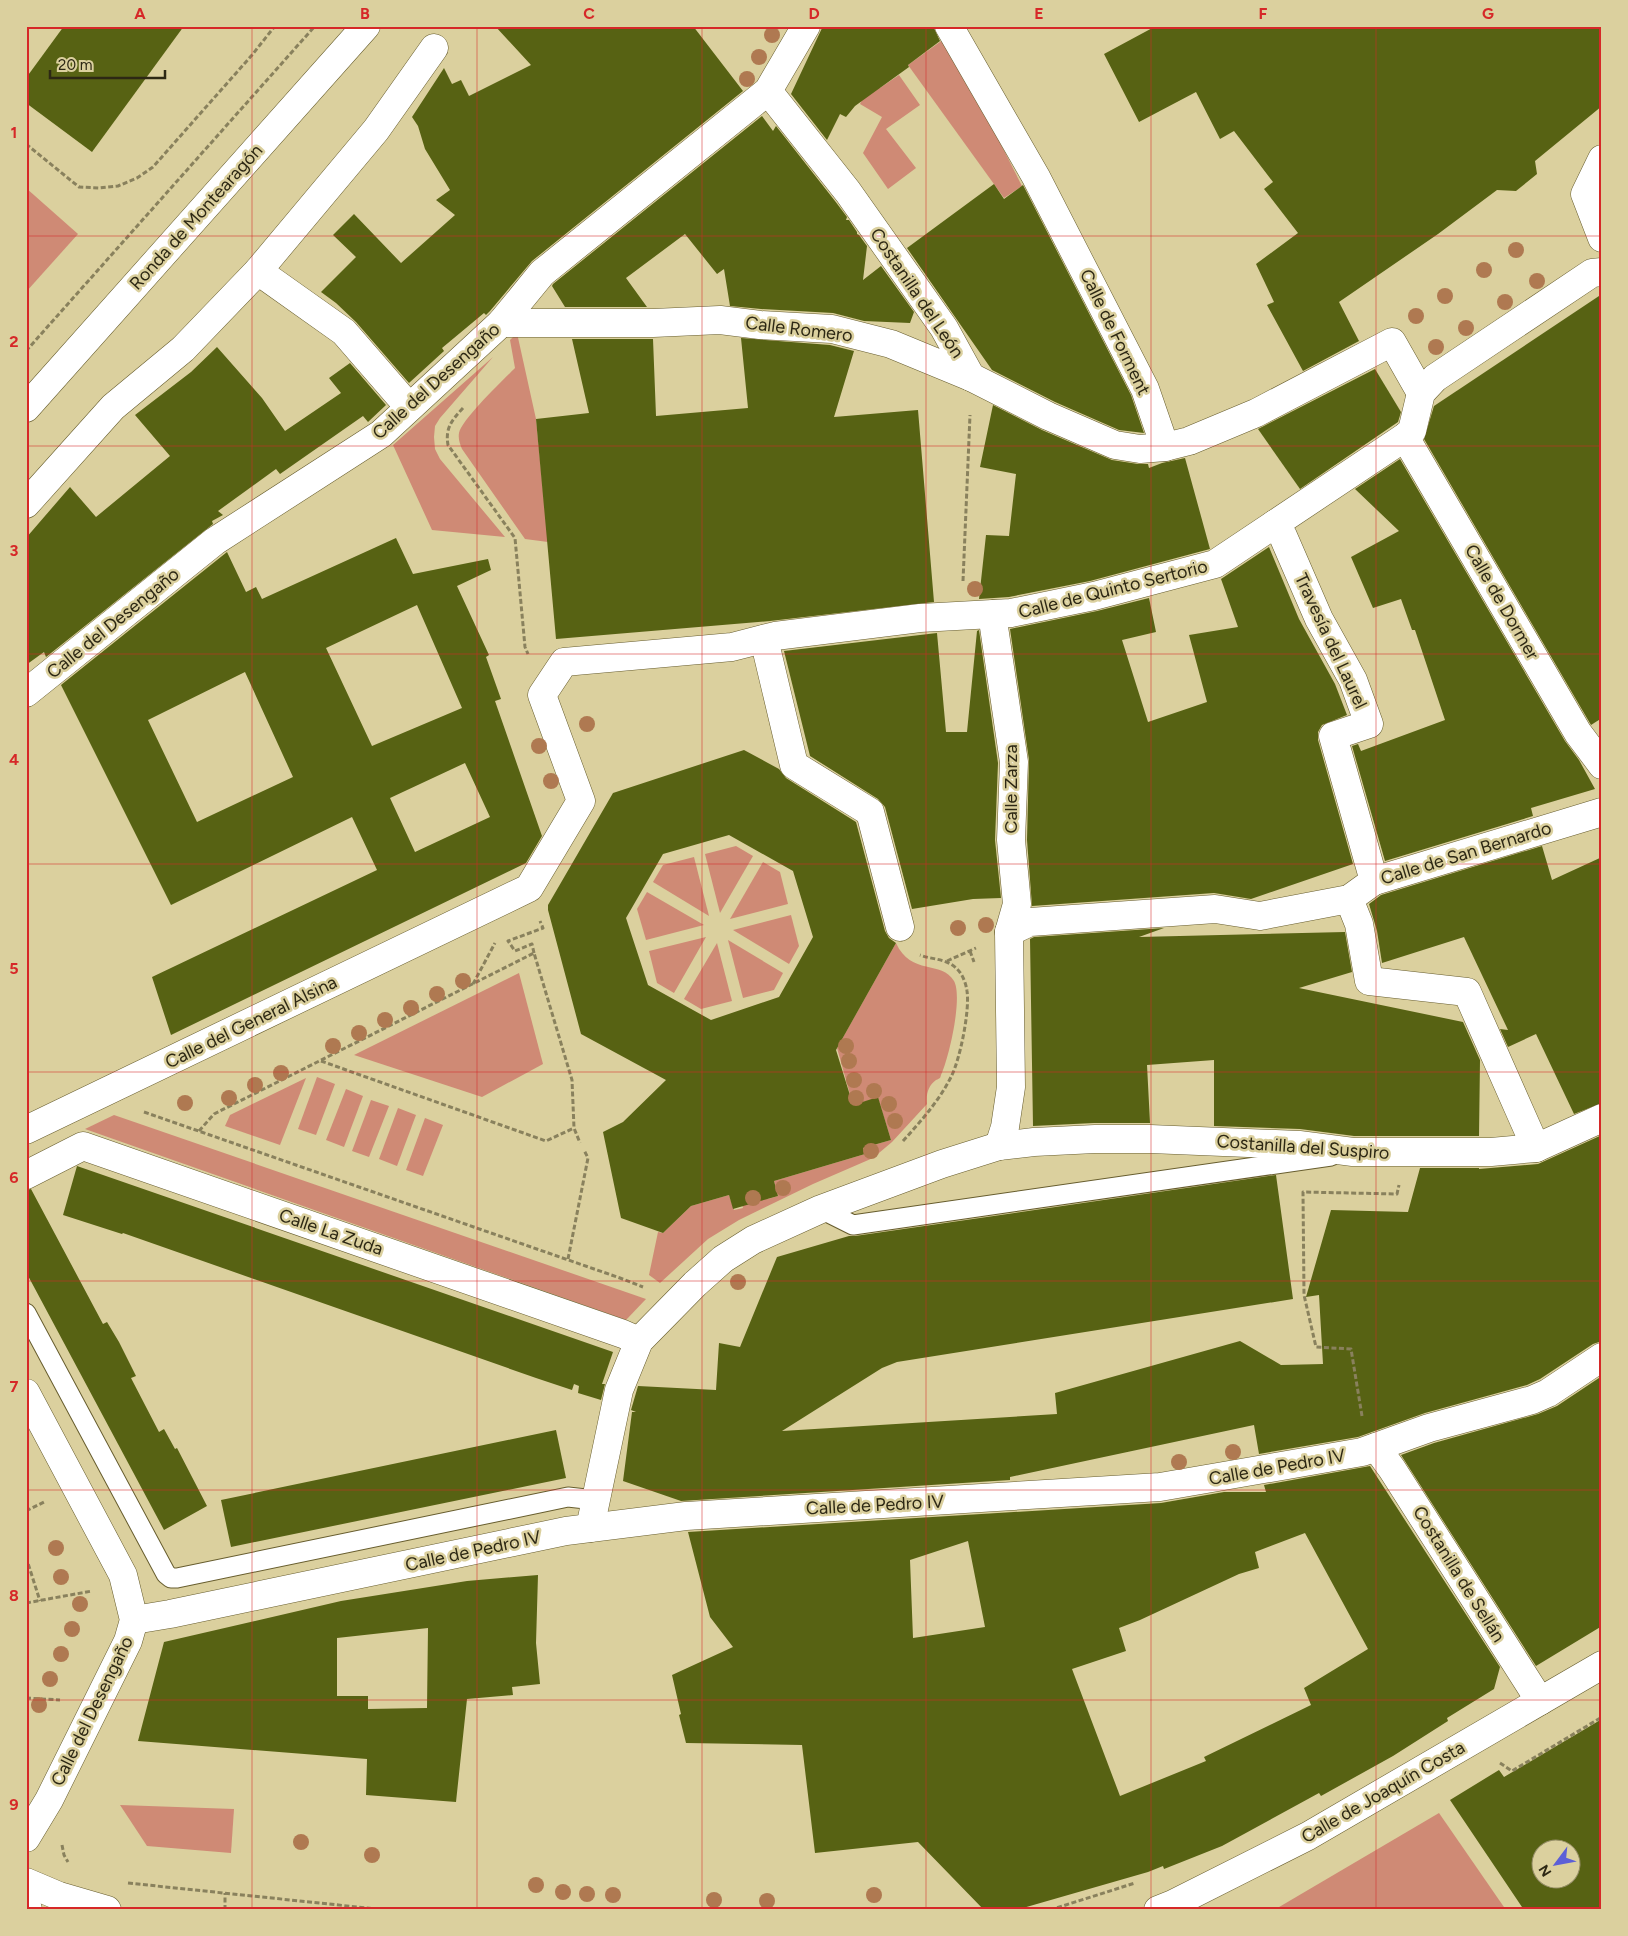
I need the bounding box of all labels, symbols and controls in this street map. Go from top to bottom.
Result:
text: A [134,4,146,23]
text: B [360,4,370,23]
text: C [583,4,595,23]
text: D [808,4,820,23]
text: E [1034,4,1044,23]
text: F [1259,4,1268,23]
text: G [1482,4,1494,23]
scale bar [50,48,165,80]
text: 20 m [58,56,92,74]
text: 1 [11,123,17,142]
street label: Ronda de Montearagón [125,140,267,294]
street label: Costanilla del León [865,224,969,362]
street label: Calle de Forment [1075,265,1155,399]
street label: Calle Romero [744,312,854,346]
street label: Calle del Desengaño [368,318,504,444]
text: 2 [9,332,19,351]
text: 3 [10,541,19,560]
street label: Calle de Dormer [1460,541,1544,663]
street label: Calle de Quinto Sertorio [1016,555,1210,623]
street label: Calle del Desengaño [42,563,184,683]
street label: Travesía del Laurel [1290,570,1372,712]
street label: Calle Zarza [1000,744,1022,834]
text: 4 [9,750,19,769]
street label: Calle de San Bernardo [1378,817,1554,889]
text: 5 [9,959,19,978]
street label: Calle del General Alsina [162,971,340,1073]
street label: Costanilla del Suspiro [1216,1130,1390,1164]
text: 6 [9,1168,19,1187]
street label: Calle La Zuda [276,1204,386,1260]
text: 7 [10,1377,19,1396]
street label: Calle de Pedro IV [1207,1444,1347,1490]
street label: Calle de Pedro IV [805,1490,945,1520]
street label: Costanilla de Sellán [1408,1502,1510,1646]
street label: Calle de Pedro IV [403,1526,543,1576]
text: 8 [9,1586,19,1605]
street label: Calle del Desengaño [46,1633,138,1789]
street label: Calle de Joaquín Costa [1297,1736,1469,1848]
text: 9 [9,1795,19,1814]
north arrow [1530,1838,1580,1888]
text: N [1535,1862,1555,1880]

